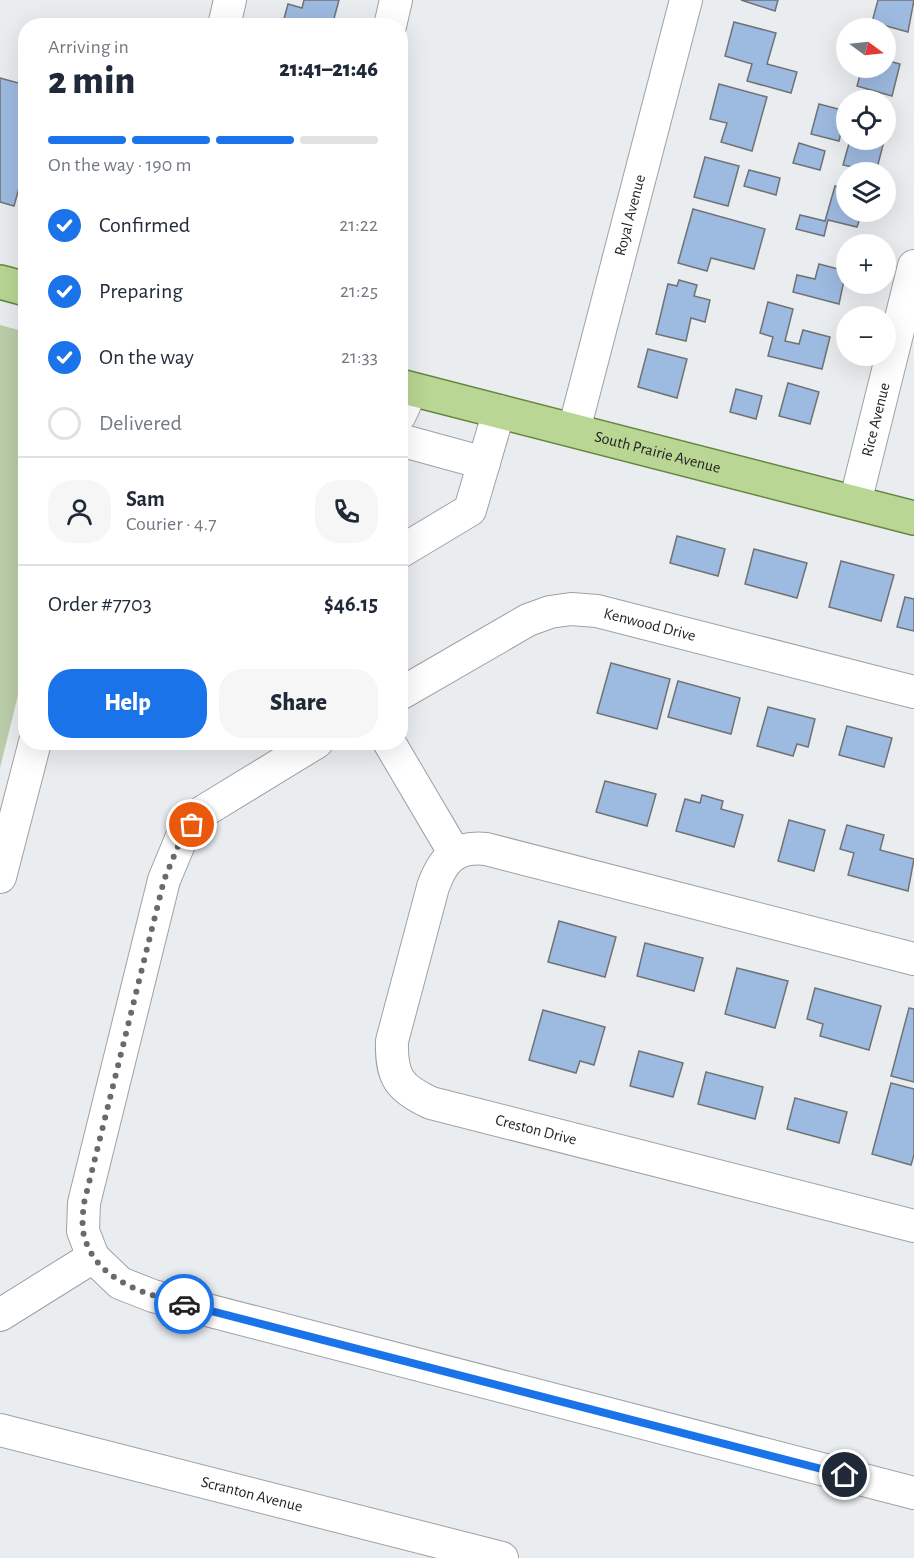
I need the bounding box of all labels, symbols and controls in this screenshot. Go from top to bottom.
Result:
north arrow [836,18,896,78]
map controls [836,18,896,366]
text: Arriving in [48,37,129,57]
text: 21:41–21:46 [279,58,378,80]
text: 2 min [48,62,135,101]
button: locate [836,90,896,150]
text: On the way · 190 m [48,155,192,175]
button: layers [836,162,896,222]
street label: Royal Avenue [612,173,648,257]
icon: check [48,209,81,242]
text: Confirmed [99,214,190,236]
text: 21:22 [339,215,378,235]
button: + [836,234,896,294]
icon: check [48,275,81,308]
text: Preparing [99,280,183,302]
text: 21:25 [340,281,378,301]
button: − [836,306,896,366]
icon: check [48,341,81,374]
text: On the way [99,346,194,368]
text: 21:33 [341,347,378,367]
street label: Rice Avenue [859,381,893,458]
text: Delivered [99,412,182,434]
street label: South Prairie Avenue [593,428,722,476]
button: person [48,480,111,543]
button: phone [315,480,378,543]
text: Sam [126,488,165,510]
text: Courier · 4.7 [126,514,217,534]
text: Order #7703 [48,593,152,615]
text: $46.15 [324,593,378,615]
street label: Kenwood Drive [602,605,697,644]
button: Help [48,669,207,738]
button: Share [219,669,378,738]
pin [166,799,217,850]
icon: bag [175,808,208,841]
street label: Creston Drive [494,1112,578,1148]
courier [154,1274,214,1334]
icon: car [168,1288,201,1321]
pin [819,1449,870,1500]
icon: home [828,1458,861,1491]
street label: Scranton Avenue [200,1474,304,1515]

